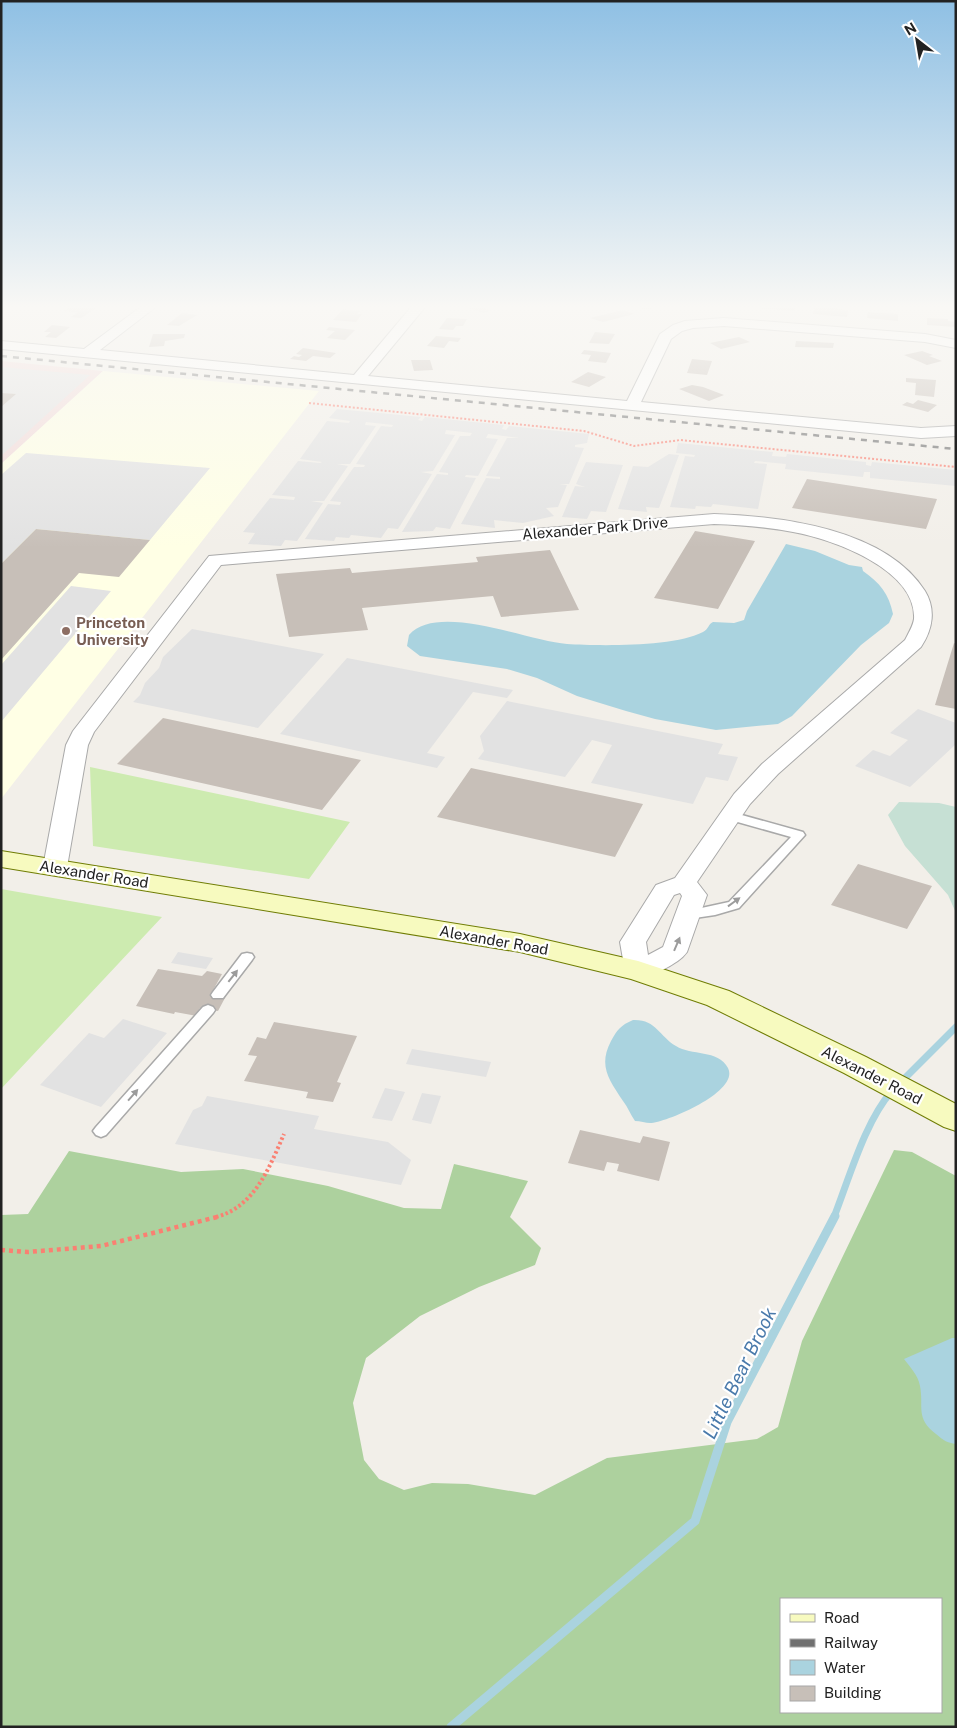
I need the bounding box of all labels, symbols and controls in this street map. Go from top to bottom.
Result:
north arrow [892,15,942,65]
text: N [901,19,919,39]
street label: Alexander Park Drive [521,513,669,543]
place label: Princeton University [76,614,149,648]
marker: Princeton University [60,625,72,637]
street label: Alexander Road [38,857,150,891]
one-way arrow [727,897,741,907]
street label: Alexander Road [438,922,550,958]
one-way arrow [673,937,681,951]
one-way arrow [227,970,238,983]
street label: Alexander Road [819,1042,925,1108]
one-way arrow [127,1089,139,1101]
water label: Little Bear Brook [698,1303,781,1442]
legend [780,1598,942,1713]
text: Road [824,1609,860,1626]
text: Railway [824,1634,878,1651]
text: Water [824,1659,866,1676]
text: Building [824,1684,882,1701]

